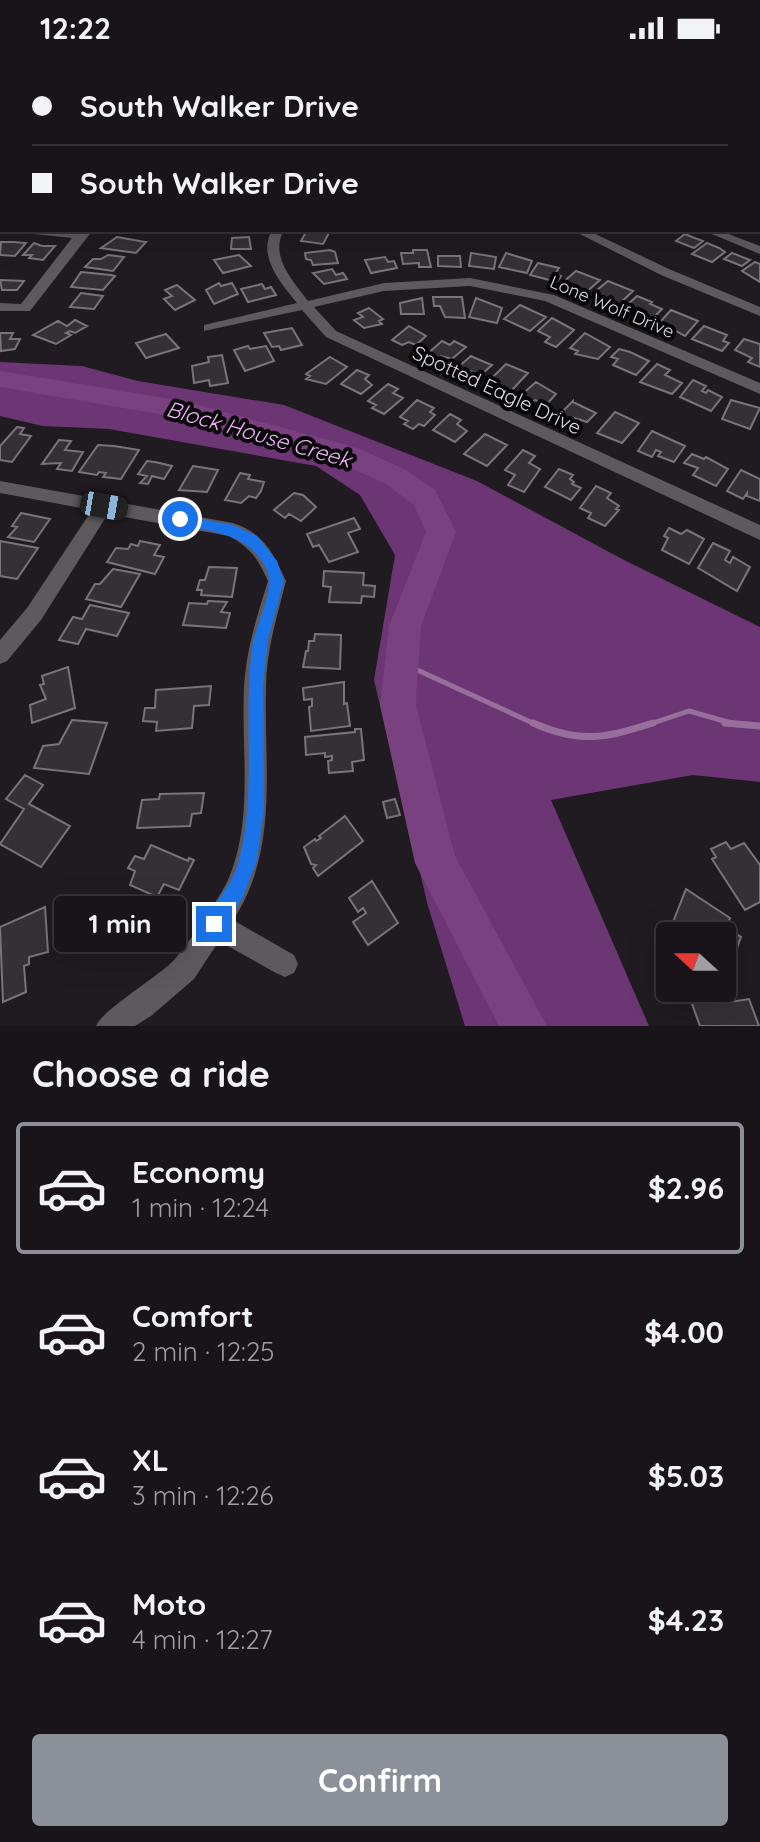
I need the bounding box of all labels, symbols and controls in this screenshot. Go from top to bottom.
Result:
text: 12:22 [40,9,111,47]
text: South Walker Drive [80,87,359,125]
text: South Walker Drive [80,164,359,202]
street label: Lone Wolf Drive [547,270,678,343]
street label: Spotted Eagle Drive [409,340,585,440]
water label: Block House Creek [163,394,357,474]
car [78,490,130,522]
route start [162,501,198,537]
callout: 1 min [54,896,186,952]
route end [196,906,232,942]
text: 1 min [89,907,152,940]
north arrow [656,922,736,1002]
map controls [656,922,736,1002]
text: Choose a ride [32,1051,270,1096]
icon: car [36,1152,108,1224]
text: Economy [132,1153,265,1191]
text: $2.96 [648,1169,724,1207]
text: 1 min · 12:24 [132,1191,269,1224]
icon: car [36,1296,108,1368]
text: Comfort [132,1297,253,1335]
text: $4.00 [644,1313,724,1351]
text: 2 min · 12:25 [132,1335,275,1368]
icon: car [36,1440,108,1512]
text: XL [132,1441,169,1479]
text: $5.03 [648,1457,724,1495]
text: 3 min · 12:26 [132,1479,274,1512]
icon: car [36,1584,108,1656]
text: Moto [132,1585,206,1623]
text: $4.23 [648,1601,724,1639]
text: 4 min · 12:27 [132,1623,273,1656]
button: Confirm [32,1734,728,1826]

